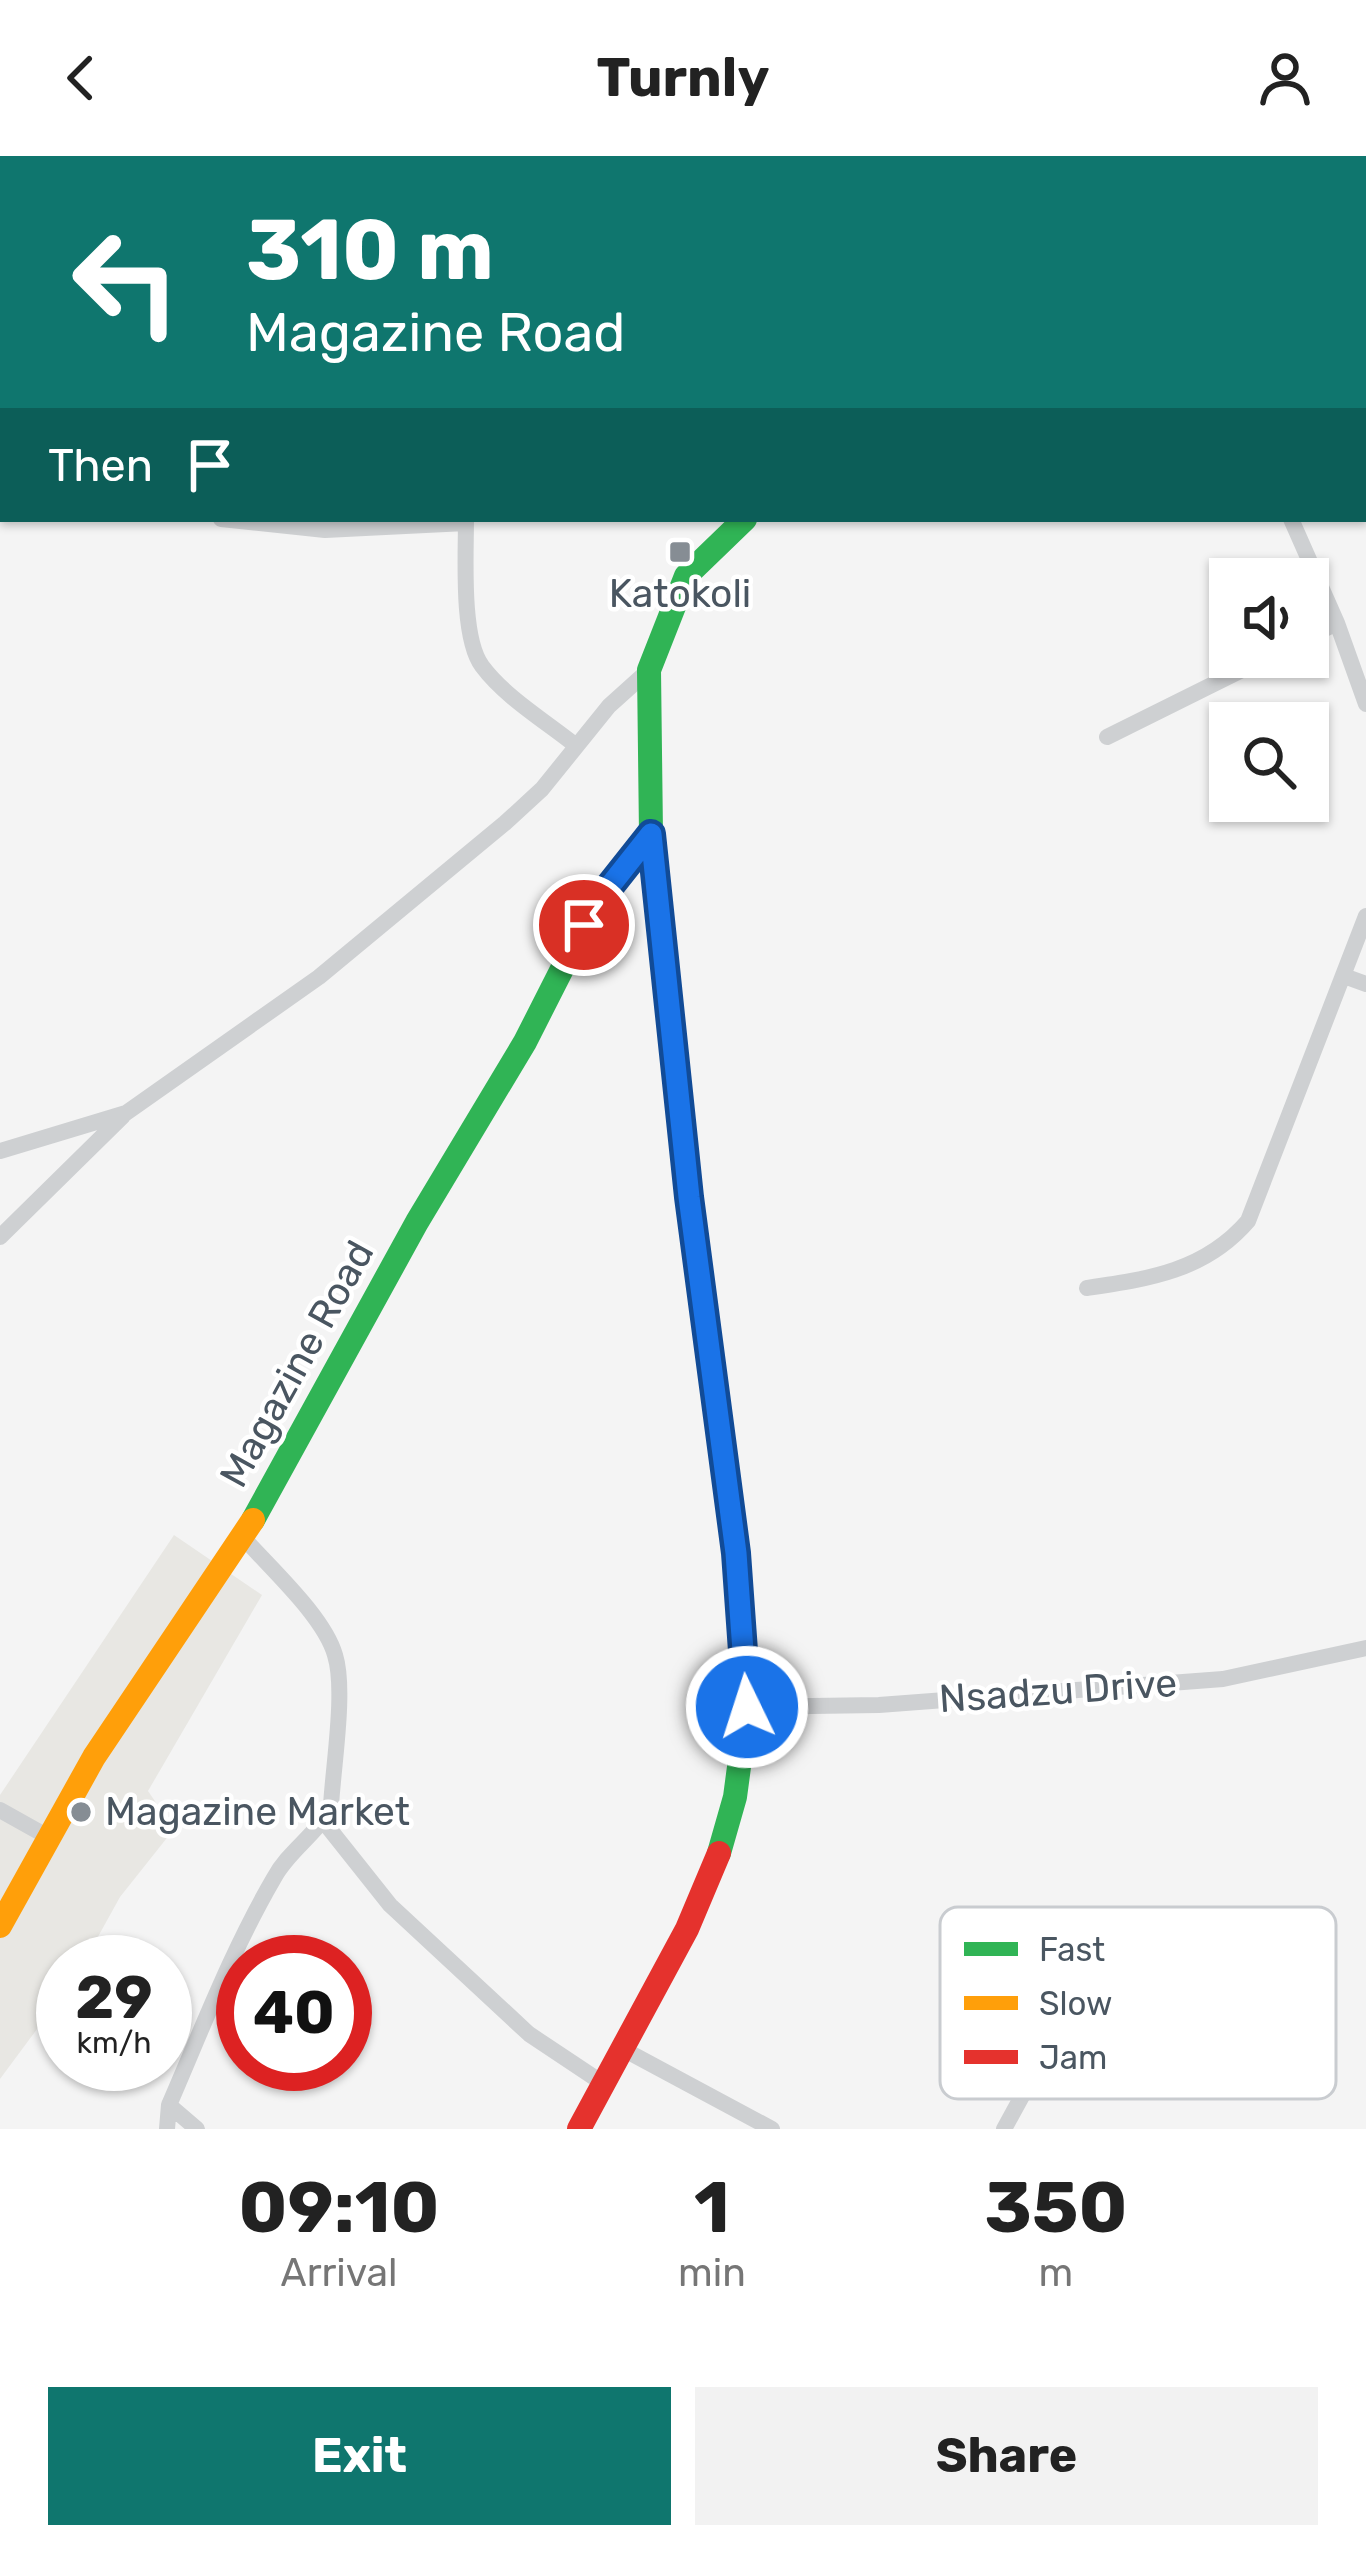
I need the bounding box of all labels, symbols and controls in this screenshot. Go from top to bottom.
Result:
icon: back [48,45,114,111]
icon: person [1252,45,1318,111]
text: Turnly [597,46,769,110]
text: 310 m [246,200,494,300]
icon: left [48,204,204,360]
text: Magazine Road [246,301,625,365]
icon: arrive [177,432,243,498]
text: Then [48,439,153,492]
marker: Katokoli [667,539,693,565]
map controls [1209,558,1329,822]
button: sound [1209,558,1329,678]
place label: Katokoli [609,571,751,617]
button: search [1209,702,1329,822]
pin [533,874,635,976]
icon: arrive [551,892,617,958]
street label: Magazine Road [210,1233,384,1495]
position arrow [684,1644,810,1770]
street label: Nsadzu Drive [937,1660,1179,1722]
place label: Magazine Market [105,1789,410,1835]
marker: Magazine Market [68,1799,94,1825]
legend [940,1907,1336,2099]
text: Fast [1039,1930,1105,1969]
speed limit sign: 40 [216,1935,372,2091]
text: 29 [75,1962,153,2033]
text: Slow [1039,1984,1113,2023]
text: km/h [77,2025,151,2061]
text: Jam [1039,2038,1107,2077]
text: 09:10 [239,2165,440,2250]
text: 1 [694,2165,730,2250]
text: 350 [984,2165,1127,2250]
text: Arrival [281,2250,398,2296]
text: min [678,2250,746,2296]
text: m [1039,2250,1073,2296]
button: Exit [48,2387,671,2525]
button: Share [695,2387,1318,2525]

